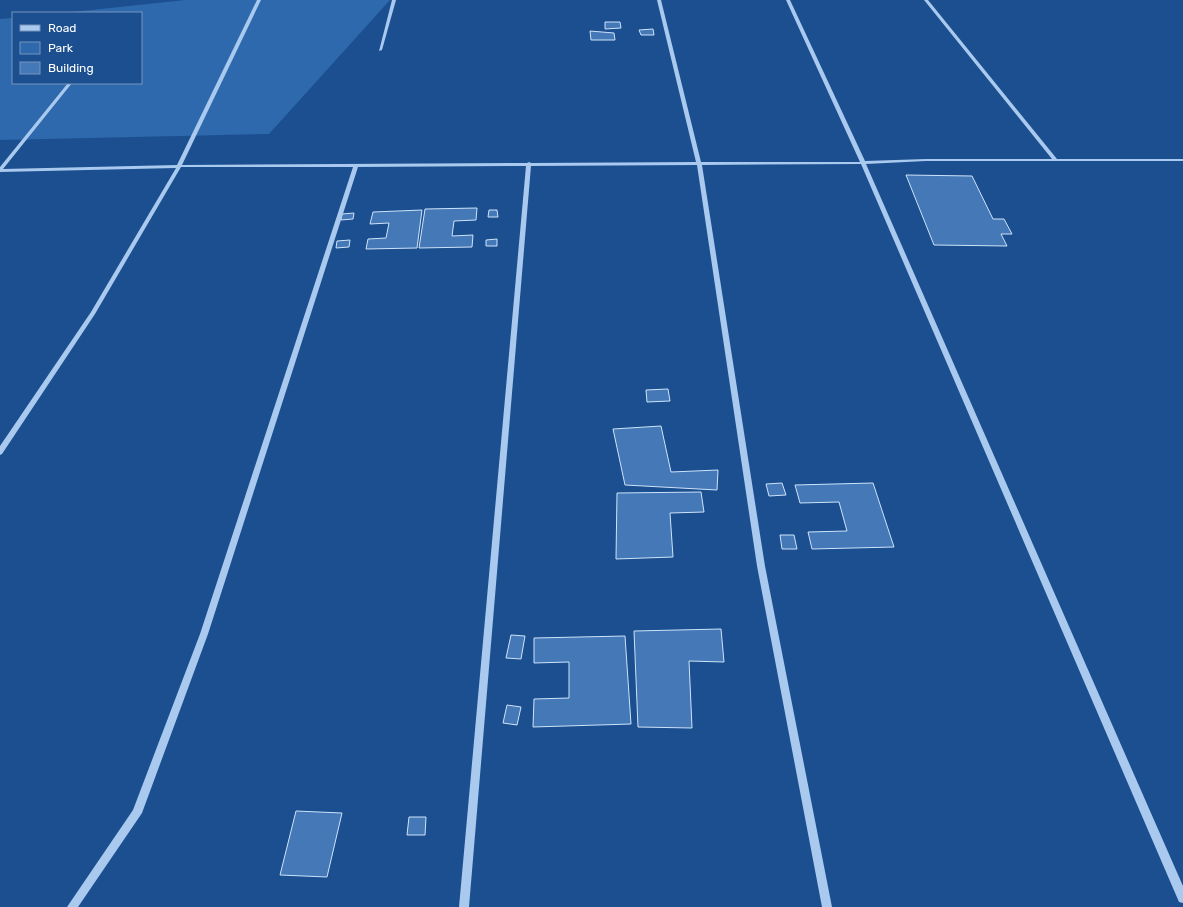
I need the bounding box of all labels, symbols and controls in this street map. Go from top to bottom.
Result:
legend [12,12,142,84]
text: Road [48,21,76,35]
text: Park [48,41,74,55]
text: Building [48,61,94,75]

